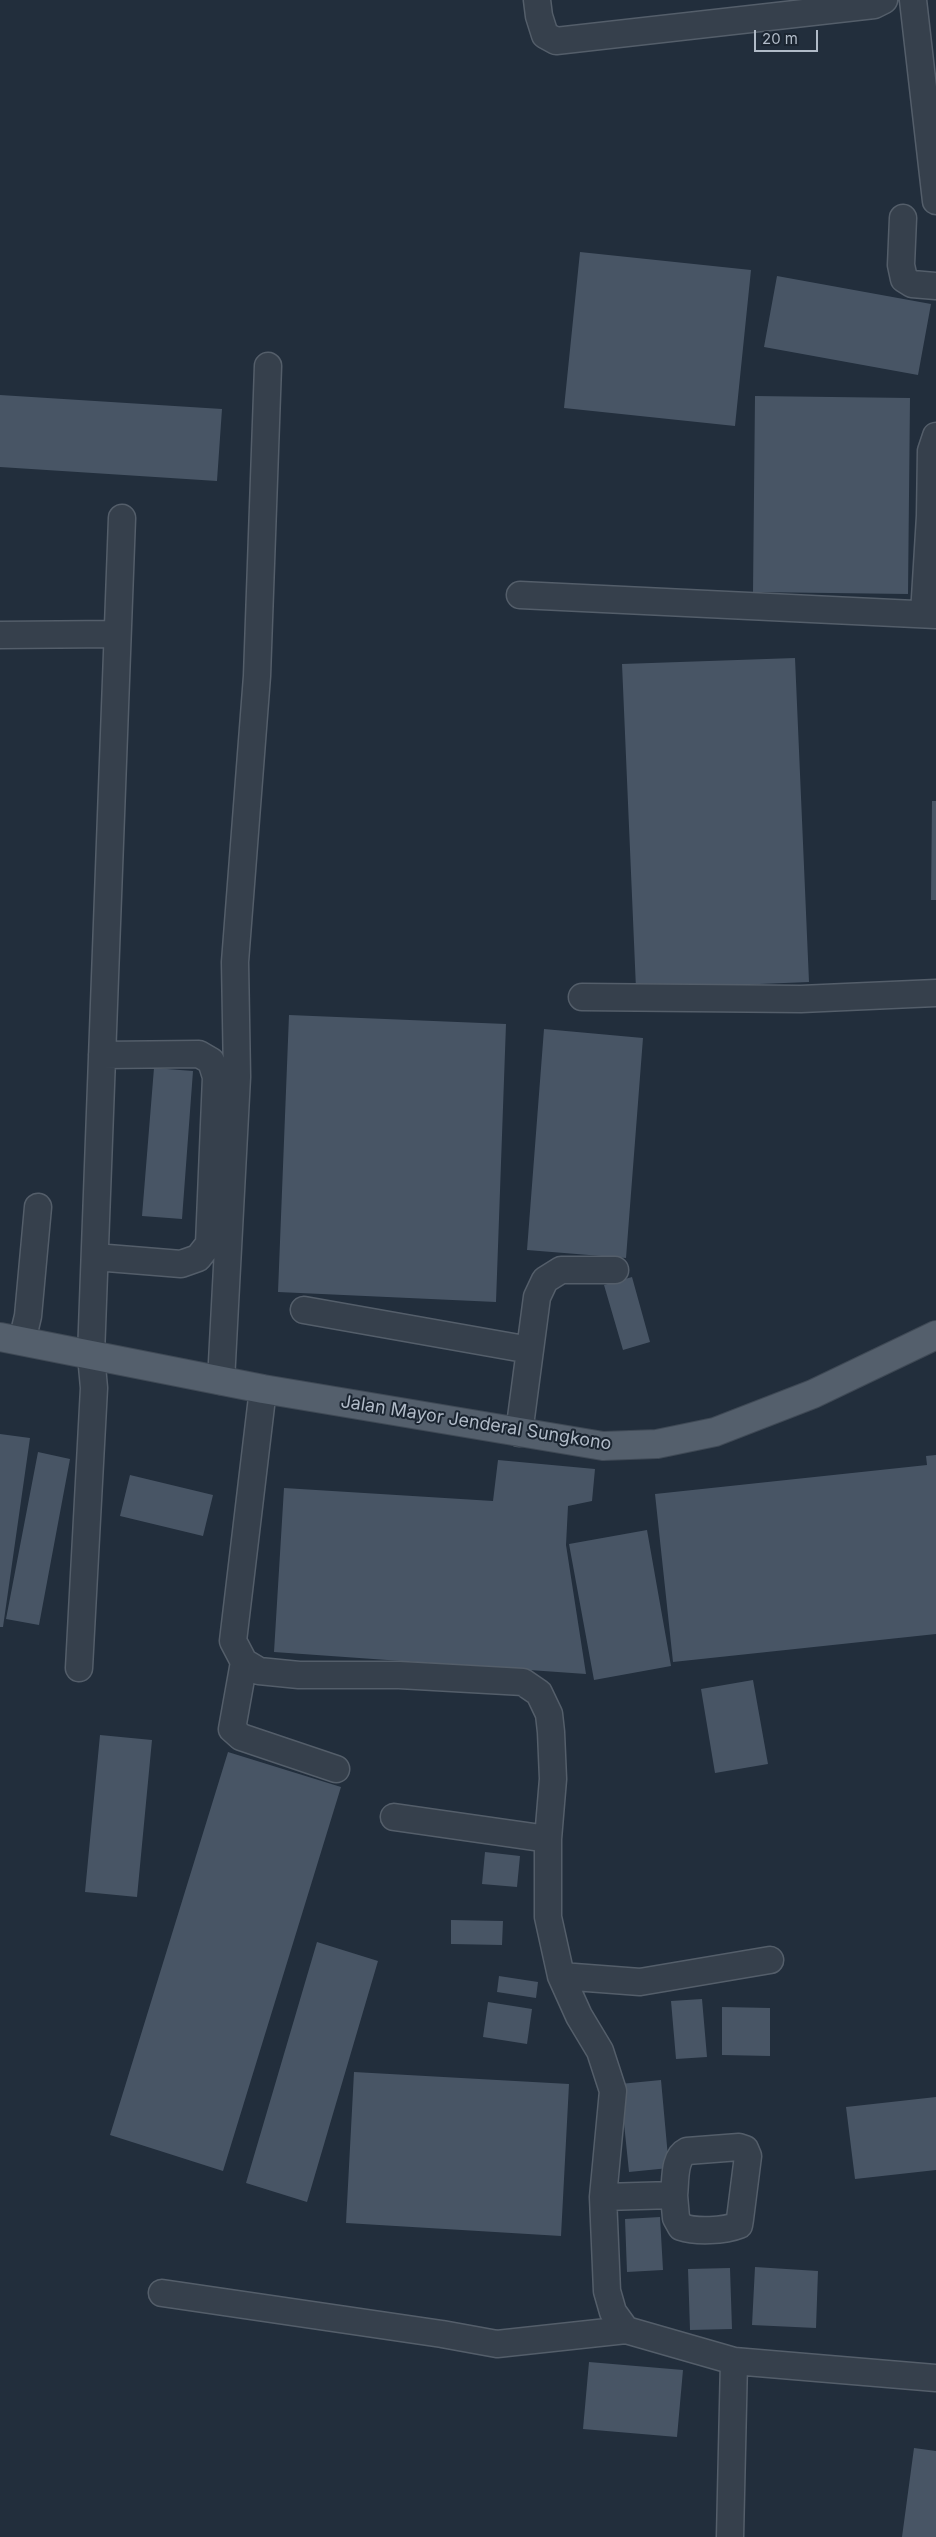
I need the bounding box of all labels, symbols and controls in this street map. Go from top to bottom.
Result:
scale bar [756,20,820,52]
text: 20 m [762,29,798,48]
street label: Jalan Mayor Jenderal Sungkono [339,1391,613,1455]

